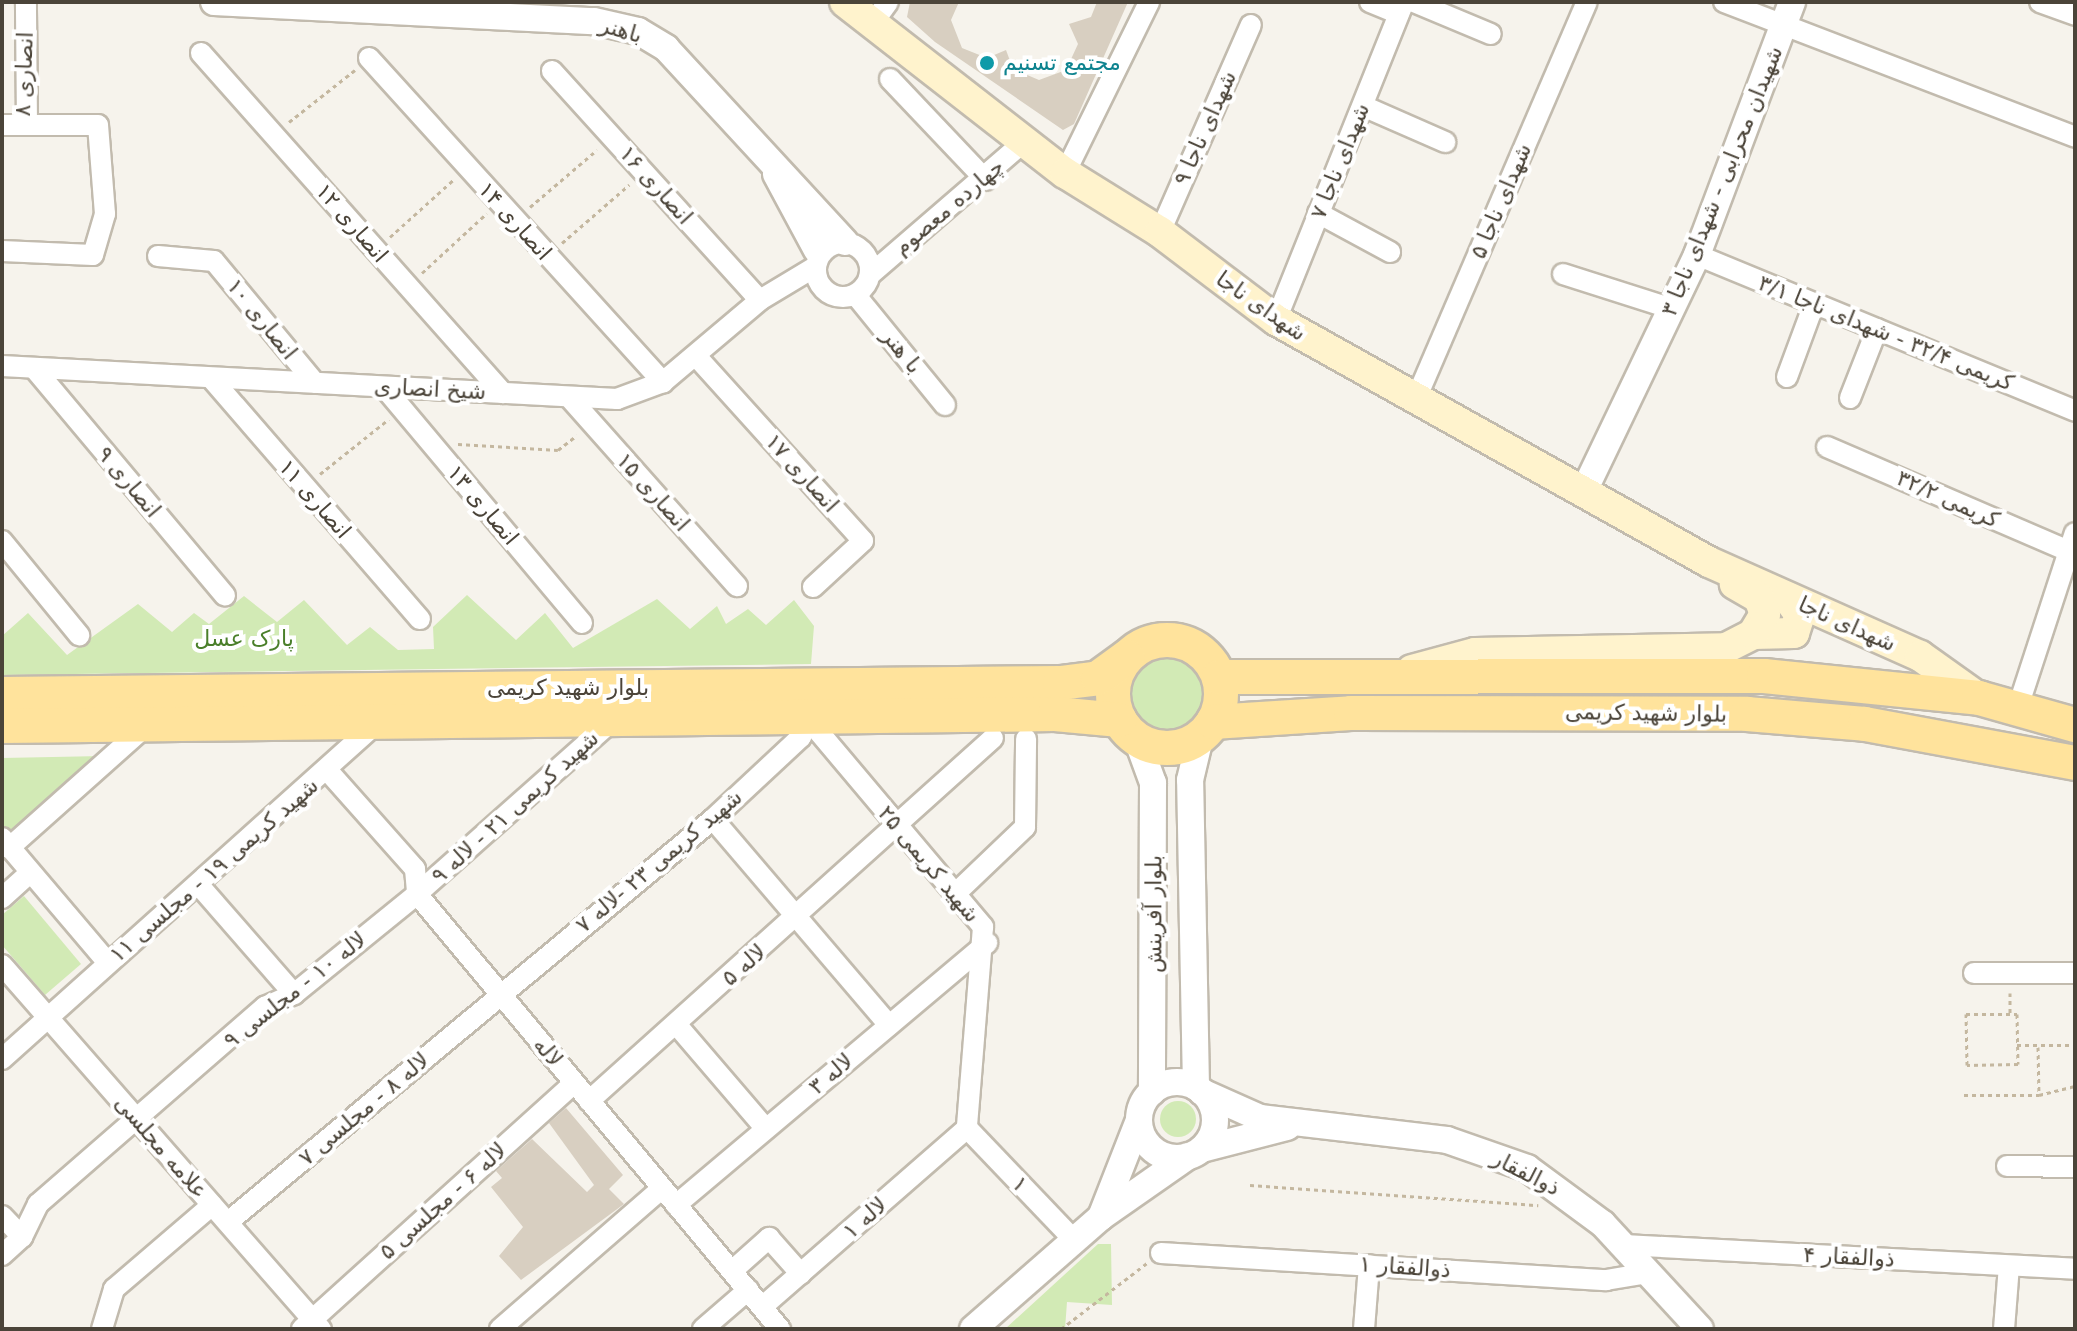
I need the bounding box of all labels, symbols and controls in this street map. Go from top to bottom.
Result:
street label: باهنر [597,11,645,49]
street label: انصاری ۸ [9,31,39,117]
street label: شهیدان محرابی - شهدای ناجا ۳ [1656,42,1788,320]
place label: مجتمع تسنیم [1003,50,1121,76]
marker: مجتمع تسنیم [978,54,996,72]
street label: شهدای ناجا ۹ [1168,67,1242,189]
street label: شهدای ناجا ۷ [1305,99,1375,223]
street label: انصاری ۱۶ [614,140,698,230]
street label: شهدای ناجا ۵ [1465,140,1537,262]
street label: چهارده معصوم [888,153,1010,261]
street label: انصاری ۱۴ [473,176,557,266]
street label: انصاری ۱۲ [310,178,394,268]
street label: شهدای ناجا [1211,265,1311,347]
street label: کریمی ۳۲/۴ - شهدای ناجا ۳/۱ [1754,270,2018,396]
street label: انصاری ۱۰ [221,273,303,365]
street label: با هنر [876,323,928,379]
street label: شیخ انصاری [373,373,487,405]
street label: انصاری ۱۷ [760,428,844,518]
street label: انصاری ۹ [92,441,166,523]
street label: انصاری ۱۵ [611,447,695,537]
street label: انصاری ۱۱ [273,454,357,544]
street label: انصاری ۱۳ [442,460,524,550]
street label: کریمی ۳۲/۲ [1893,465,2003,533]
street label: شهدای ناجا [1794,591,1900,657]
park label: پارک عسل [194,626,294,652]
street label: بلوار شهید کریمی [487,675,649,701]
street label: بلوار شهید کریمی [1565,698,1727,728]
street label: شهید کریمی ۲۱ - لاله ۹ [426,725,604,889]
street label: شهید کریمی ۱۹ - مجلسی ۱۱ [104,772,324,968]
street label: شهید کریمی ۲۳ -لاله ۷ [570,784,748,938]
street label: شهید کریمی ۲۵ [873,800,985,928]
street label: بلوار آفرینش [1141,855,1167,973]
street label: لاله ۱۰ - مجلسی ۹ [218,926,372,1054]
street label: لاله ۵ [717,939,771,991]
street label: لاله [528,1032,568,1072]
street label: لاله ۸ - مجلسی ۷ [294,1047,434,1171]
street label: لاله ۳ [803,1048,859,1100]
street label: علامه مجلسی [109,1090,213,1204]
street label: لاله ۶ - مجلسی ۵ [374,1137,512,1265]
street label: ذوالفقار [1488,1145,1564,1201]
street label: ۱ [1006,1171,1034,1197]
street label: لاله ۱ [838,1192,892,1244]
street label: ذوالفقار ۴ [1803,1241,1895,1273]
street label: ذوالفقار ۱ [1358,1251,1452,1283]

